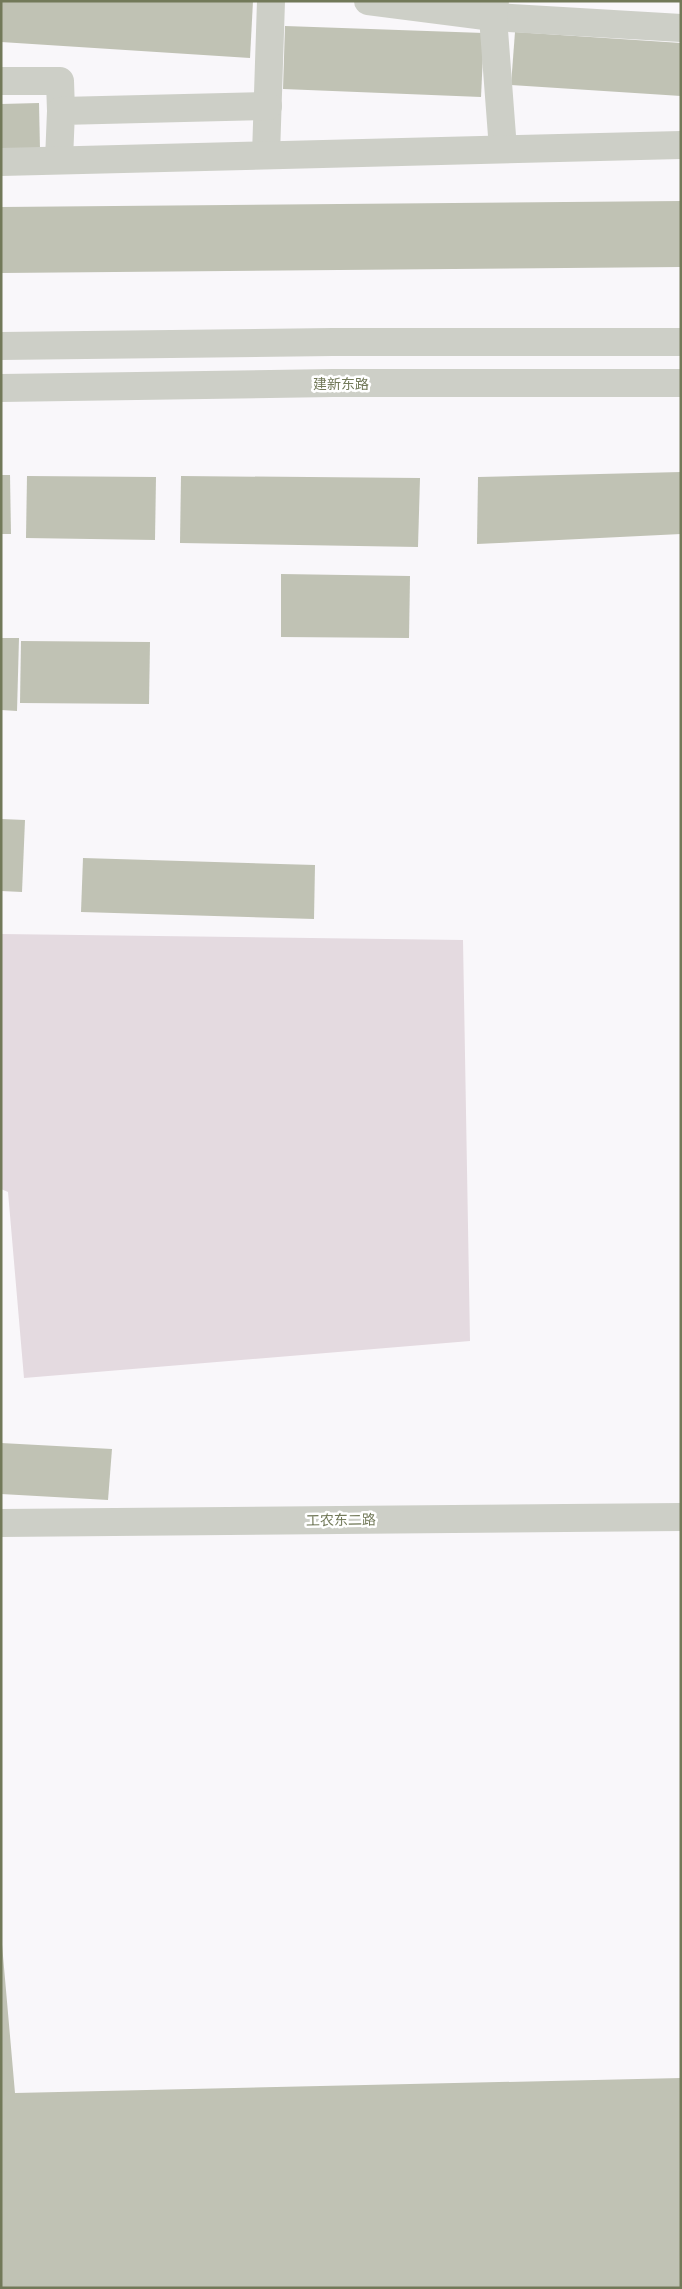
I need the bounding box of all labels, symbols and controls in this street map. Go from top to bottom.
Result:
street label: 建新东路 [313,376,369,393]
street label: 工农东二路 [306,1511,376,1530]

